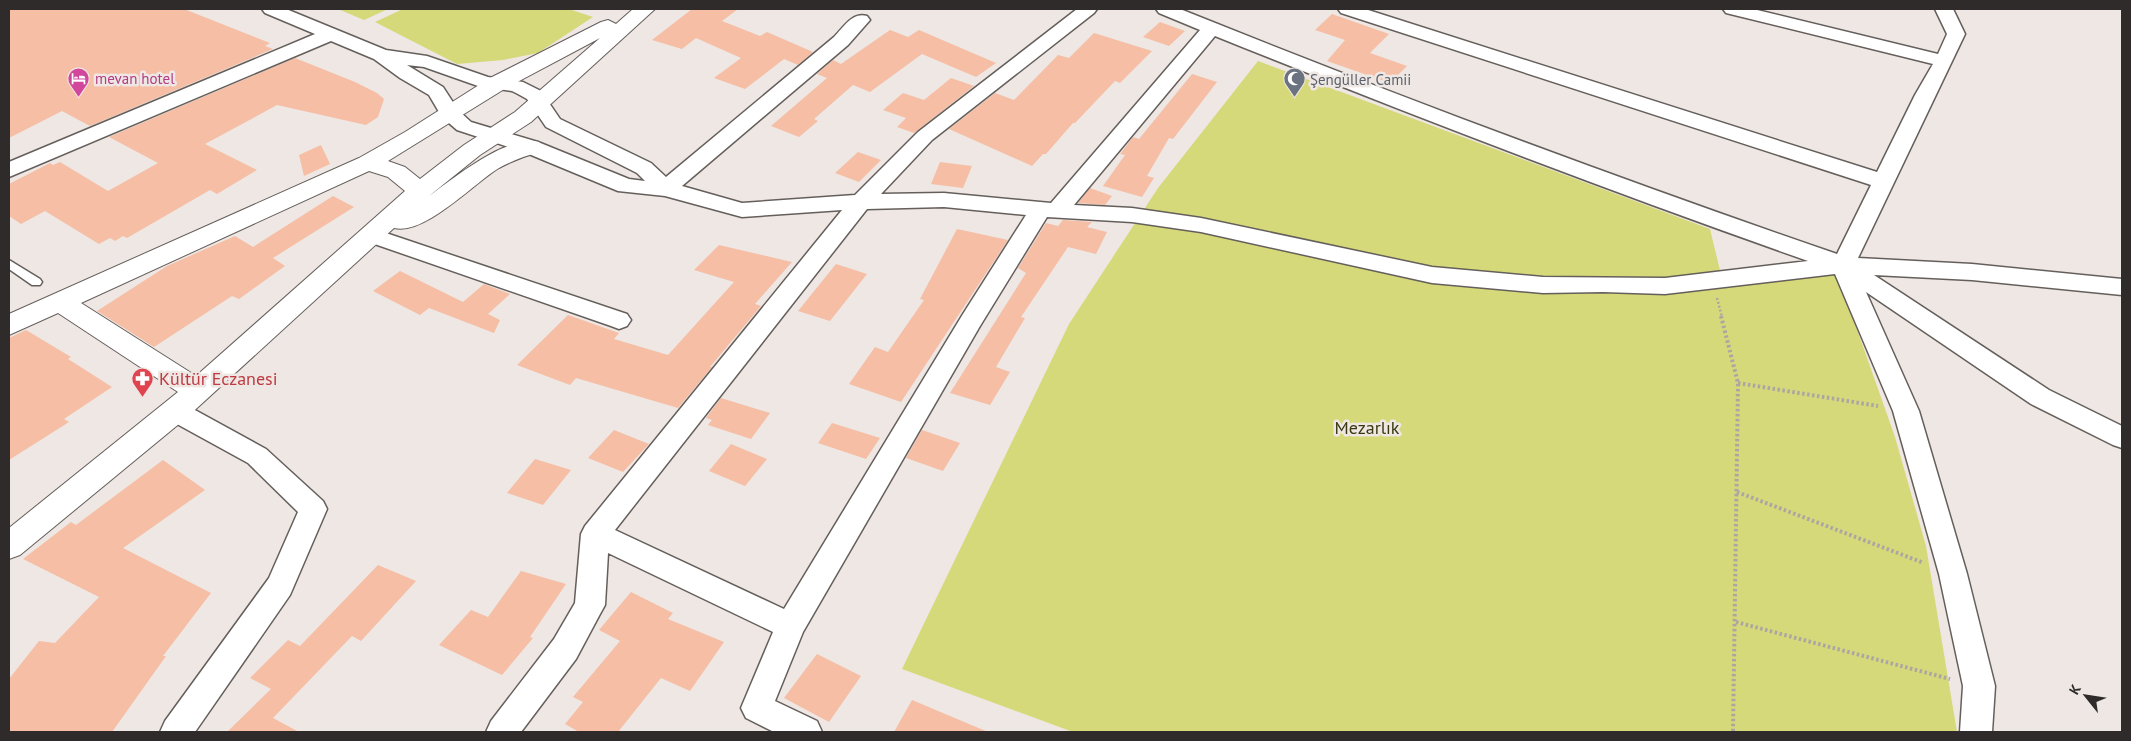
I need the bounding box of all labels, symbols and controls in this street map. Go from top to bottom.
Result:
hotel icon: mevan hotel [67,66,91,97]
mosque icon: Şengüller Camii [1282,67,1306,98]
place label: mevan hotel [95,69,175,88]
place label: Şengüller Camii [1310,70,1411,89]
pharmacy icon: Kültür Eczanesi [131,366,155,397]
place label: Kültür Eczanesi [159,367,278,390]
park label: Mezarlık [1335,416,1400,439]
north arrow [2061,671,2111,721]
text: K [2065,681,2085,698]

